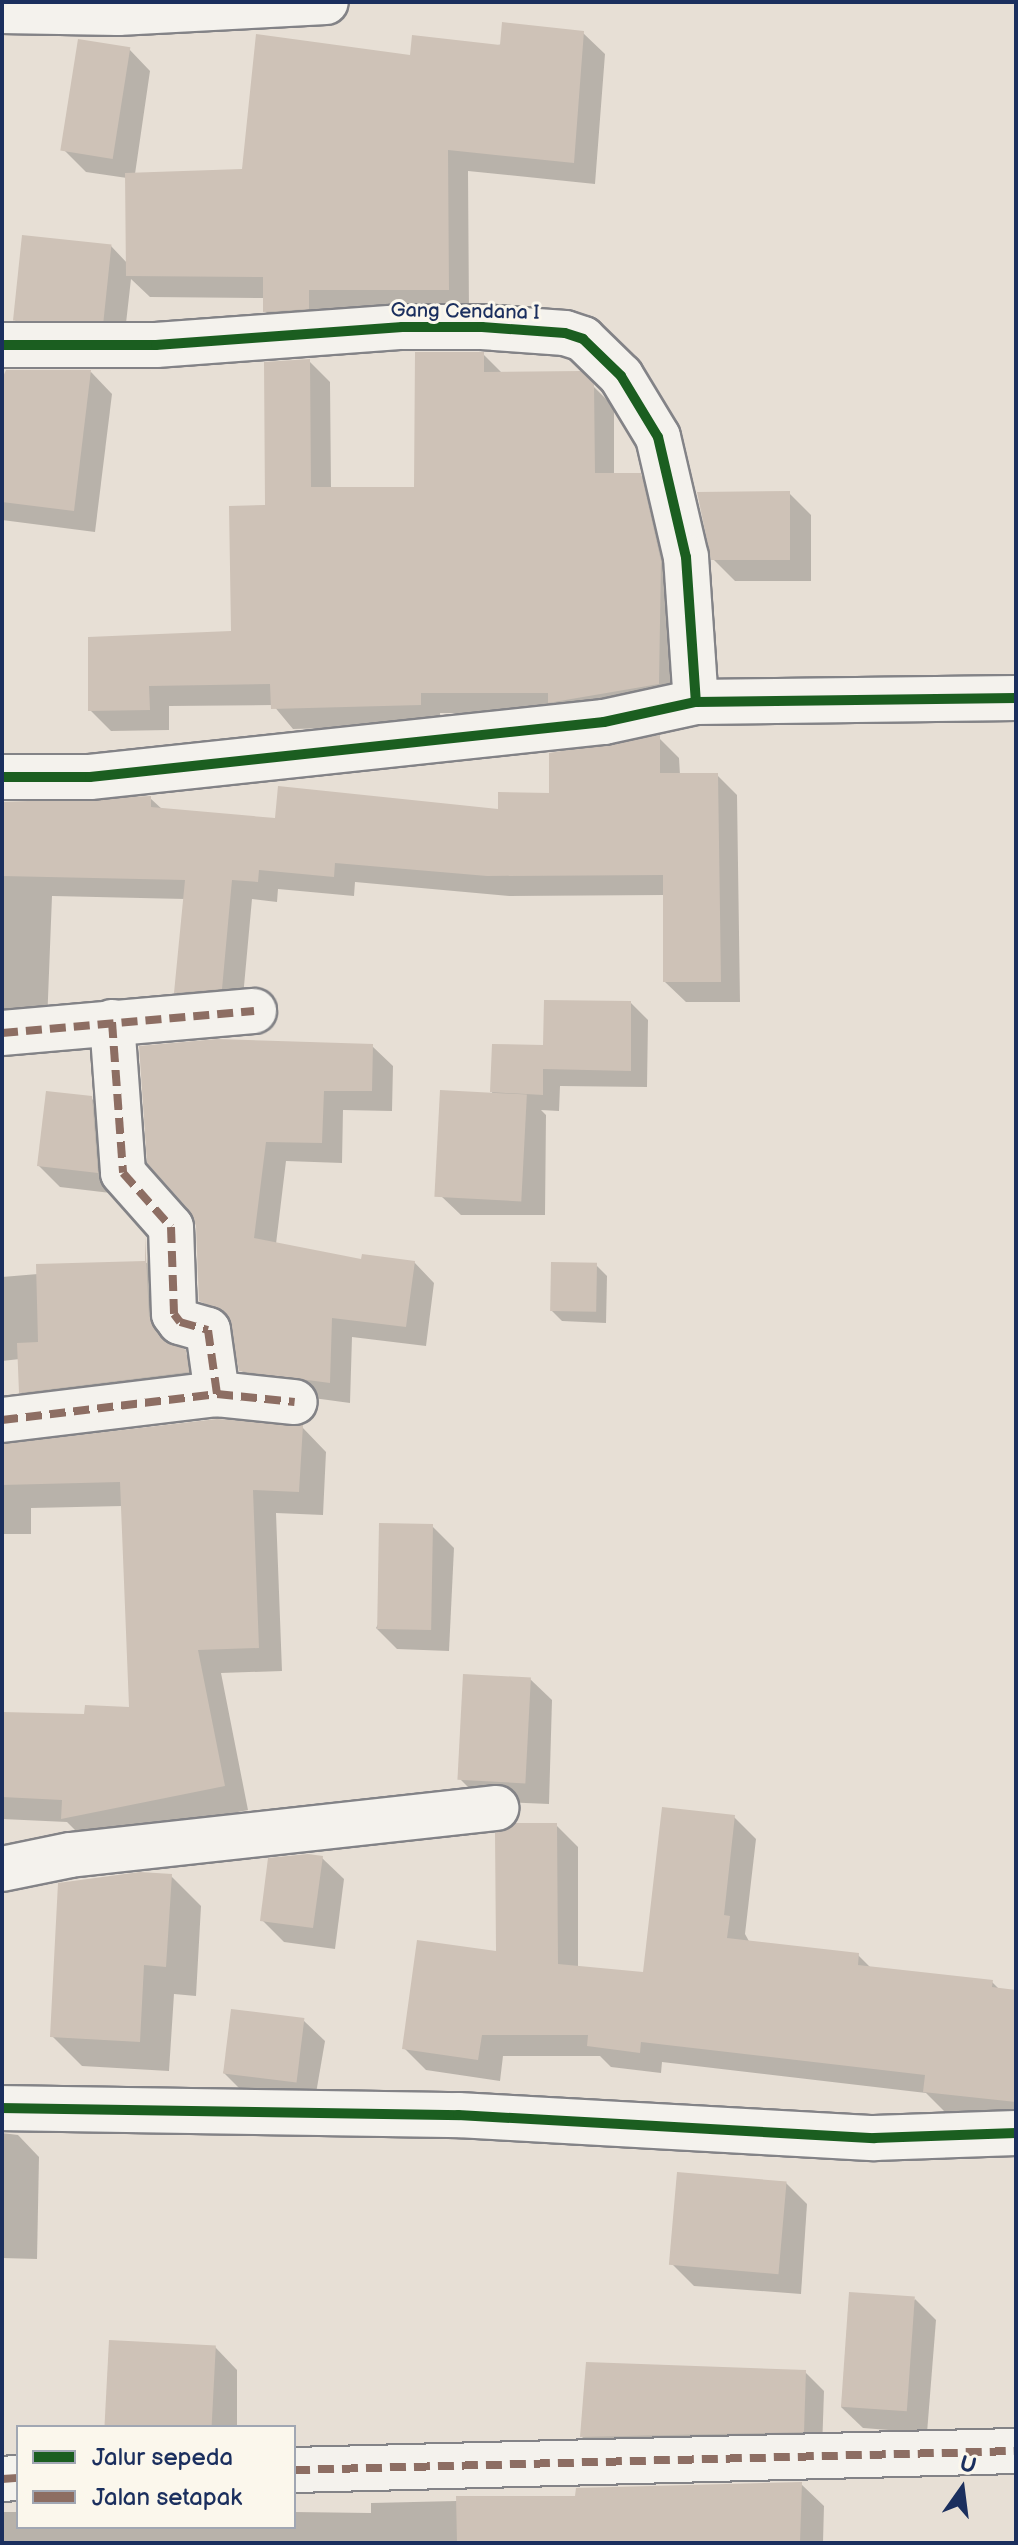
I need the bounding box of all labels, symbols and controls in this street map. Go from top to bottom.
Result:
street label: Gang Cendana I [390,299,540,325]
legend [16,2425,296,2529]
text: Jalur sepeda [92,2443,233,2472]
north arrow [922,2449,1002,2529]
text: U [957,2450,979,2480]
text: Jalan setapak [92,2483,242,2512]

